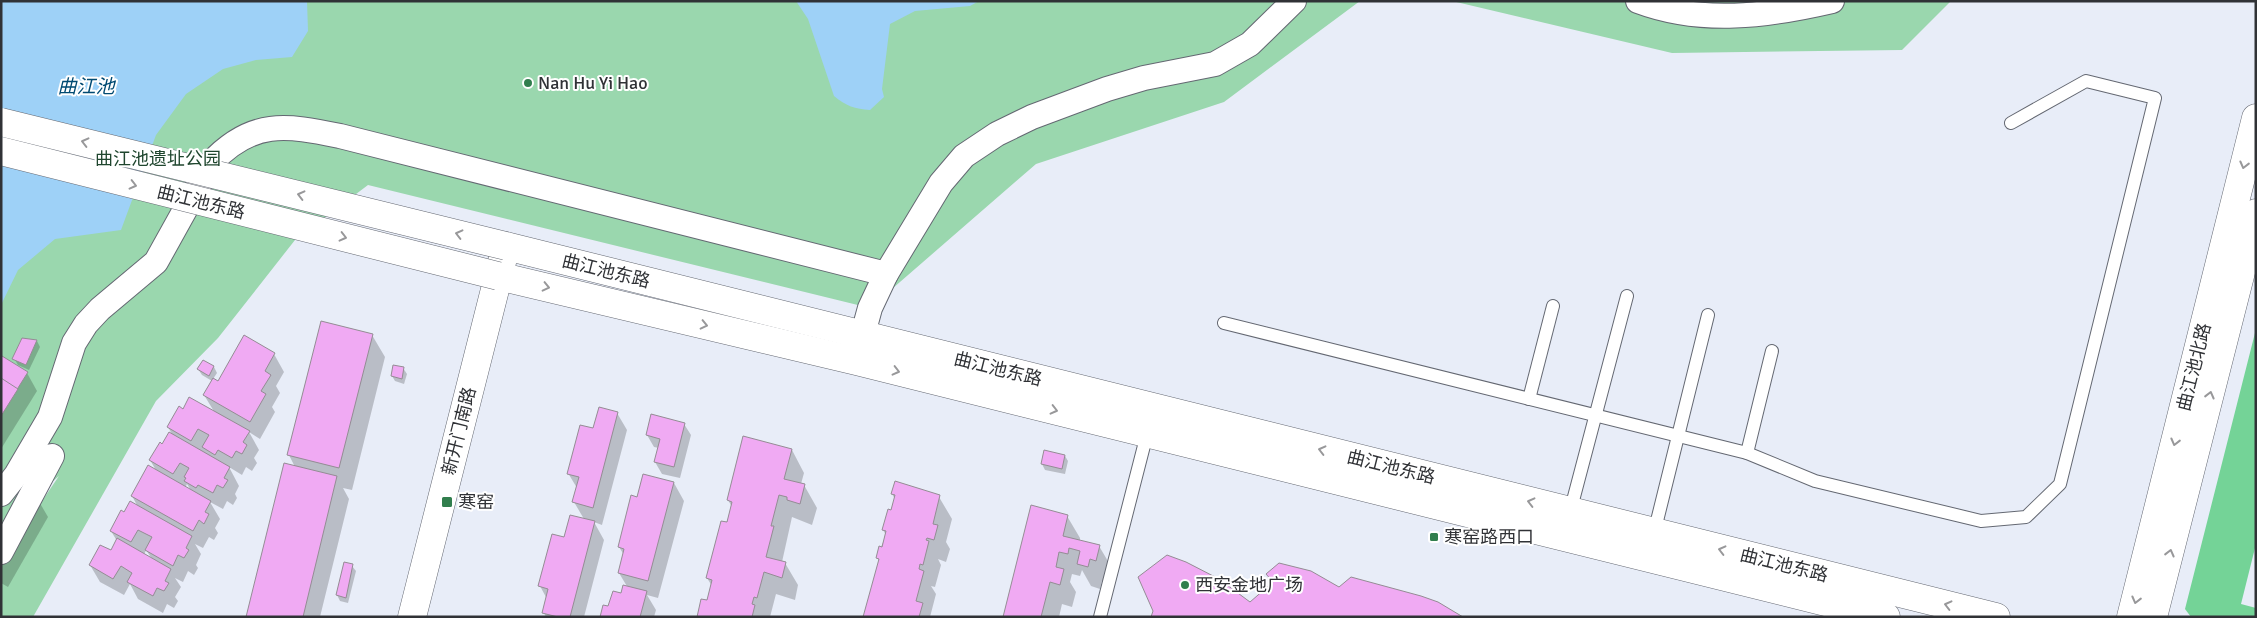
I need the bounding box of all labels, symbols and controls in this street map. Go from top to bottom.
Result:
place label: Nan Hu Yi Hao [538,72,648,94]
water label: 曲江池 [57,75,116,99]
marker: Nan Hu Yi Hao [522,77,534,89]
one-way arrow [81,137,90,148]
park label: 曲江池遗址公园 [95,148,221,170]
one-way arrow [2239,161,2250,170]
one-way arrow [129,179,137,189]
street label: 曲江池东路 [155,180,247,224]
one-way arrow [297,190,305,201]
one-way arrow [454,229,463,240]
one-way arrow [338,231,347,242]
street label: 曲江池东路 [560,249,652,293]
one-way arrow [541,281,550,292]
one-way arrow [699,319,708,330]
street label: 曲江池北路 [2172,321,2216,413]
street label: 曲江池东路 [952,347,1044,391]
one-way arrow [892,365,901,376]
street label: 新开门南路 [437,385,481,477]
one-way arrow [2204,391,2214,400]
one-way arrow [1049,405,1057,415]
one-way arrow [2170,437,2181,446]
one-way arrow [1318,445,1327,456]
street label: 曲江池东路 [1345,445,1437,489]
place label: 寒窑 [458,491,494,513]
marker: 寒窑 [440,495,454,509]
one-way arrow [1526,497,1535,508]
place label: 寒窑路西口 [1444,526,1534,548]
marker: 寒窑路西口 [1428,531,1440,543]
street label: 曲江池东路 [1738,543,1830,587]
one-way arrow [1718,545,1727,556]
one-way arrow [2164,548,2175,557]
place label: 西安金地广场 [1195,574,1303,596]
marker: 西安金地广场 [1179,579,1191,591]
one-way arrow [2131,595,2142,604]
one-way arrow [1944,600,1953,611]

